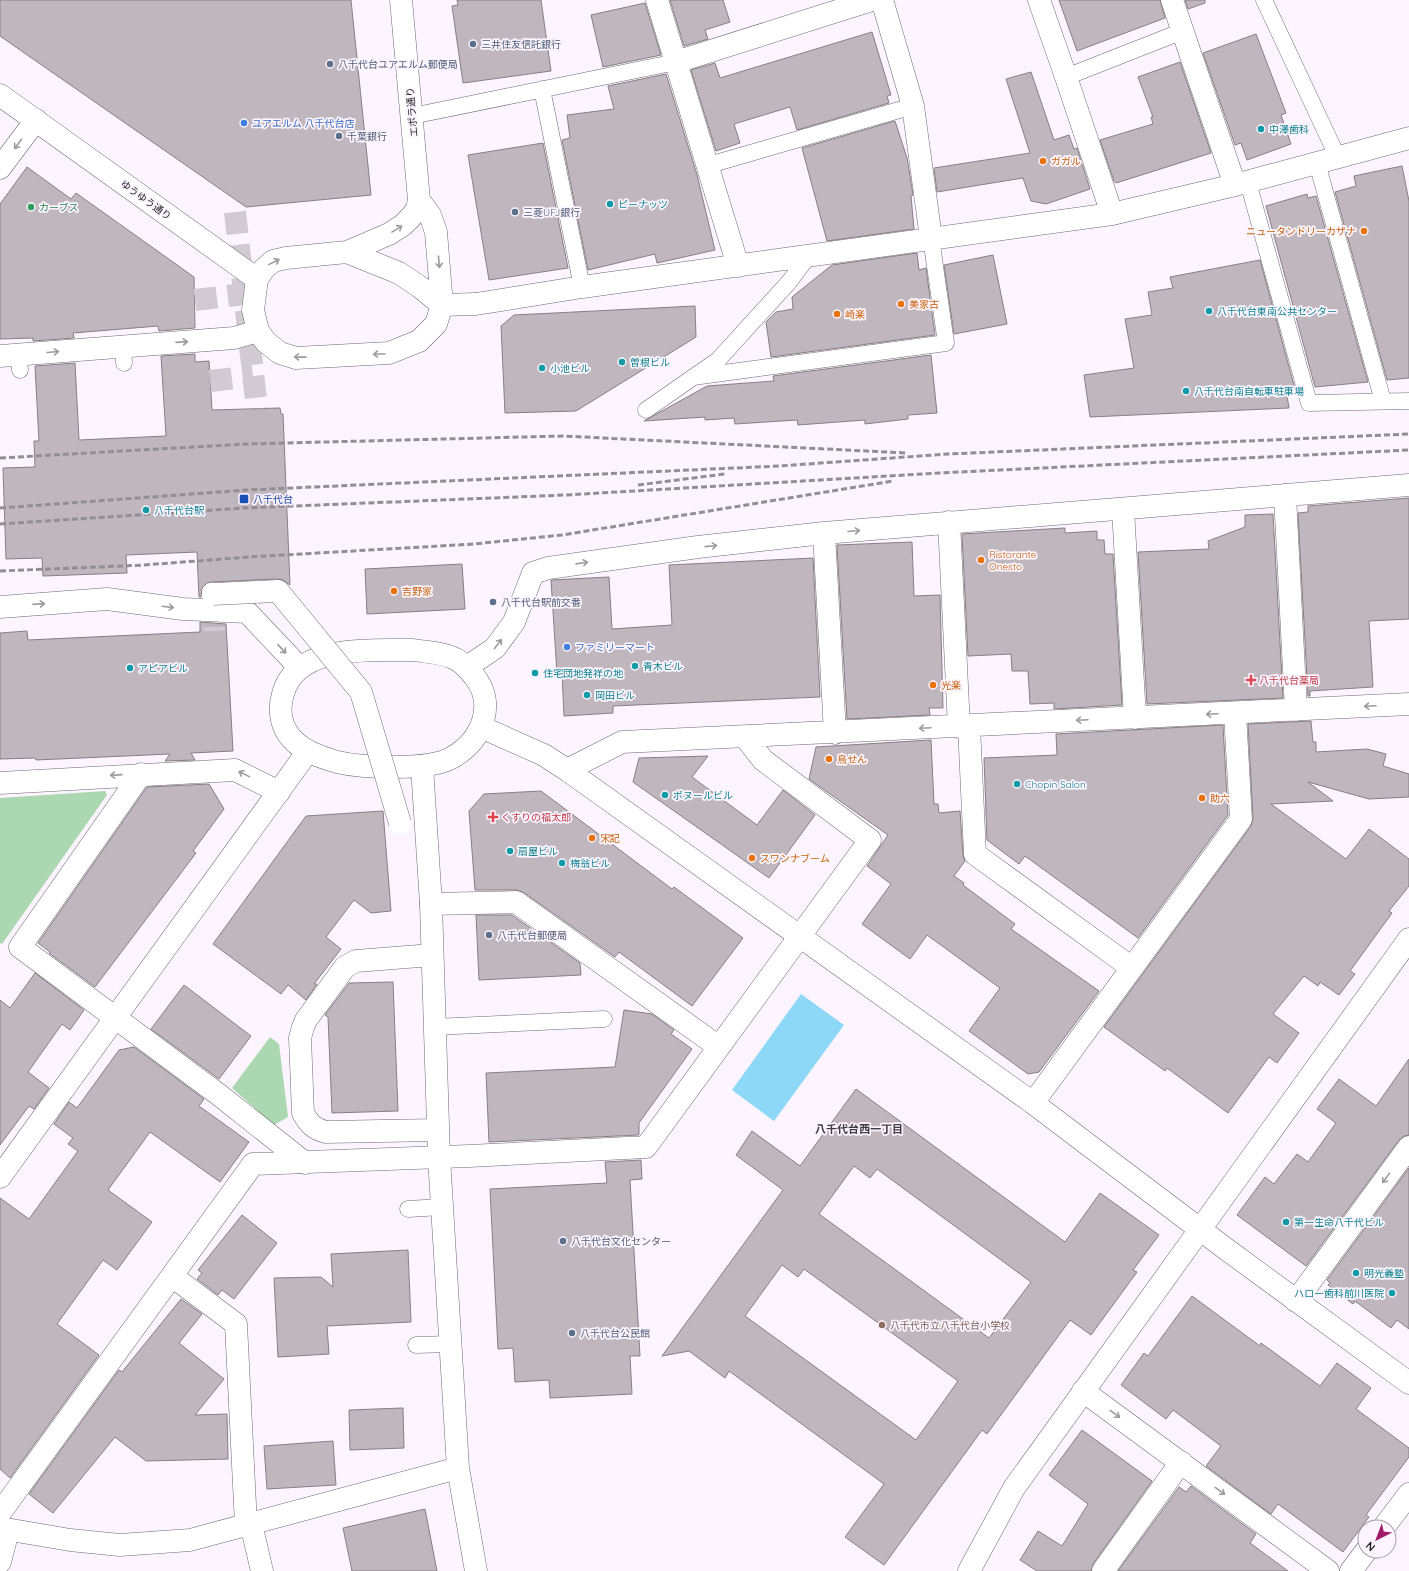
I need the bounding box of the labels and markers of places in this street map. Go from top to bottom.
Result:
place label: 三井住友信託銀行 [481,38,561,51]
marker: 三井住友信託銀行 [468,39,478,49]
place label: 八千代台ユアエルム郵便局 [338,58,458,71]
marker: 八千代台ユアエルム郵便局 [325,59,335,69]
place label: ユアエルム 八千代台店 [252,117,355,130]
marker: ユアエルム 八千代台店 [239,118,249,128]
place label: 中澤歯科 [1269,123,1309,136]
marker: 中澤歯科 [1256,124,1266,134]
place label: 千葉銀行 [347,130,387,143]
marker: 千葉銀行 [334,131,344,141]
place label: ガガル [1051,155,1081,168]
marker: ガガル [1038,156,1048,166]
place label: ピーナッツ [618,198,668,211]
marker: ピーナッツ [605,199,615,209]
place label: カーブス [39,201,78,214]
marker: カーブス [26,202,36,212]
place label: 三菱UFJ銀行 [523,206,580,219]
marker: 三菱UFJ銀行 [510,207,520,217]
place label: ニュータンドリーカザナ [1246,225,1356,238]
marker: ニュータンドリーカザナ [1359,226,1369,236]
place label: 美家古 [909,298,939,311]
marker: 美家古 [896,299,906,309]
place label: 八千代台東南公共センター [1217,305,1337,318]
marker: 八千代台東南公共センター [1204,306,1214,316]
place label: 崎楽 [845,308,865,321]
marker: 崎楽 [832,309,842,319]
place label: 曽根ビル [630,356,670,369]
marker: 曽根ビル [617,357,627,367]
place label: 小池ビル [550,362,590,375]
marker: 小池ビル [537,363,547,373]
place label: 八千代台南自転車駐車場 [1194,385,1304,398]
marker: 八千代台南自転車駐車場 [1181,386,1191,396]
marker: 八千代台 [238,493,250,505]
place label: 八千代台 [253,493,293,506]
place label: 八千代台駅 [154,504,205,517]
marker: 八千代台駅 [141,505,151,515]
place label: Ristorante Onesto [989,548,1037,573]
marker: Ristorante Onesto [976,555,986,565]
place label: 吉野家 [402,585,432,598]
marker: 吉野家 [389,586,399,596]
place label: 八千代台駅前交番 [501,596,581,609]
marker: 八千代台駅前交番 [488,597,498,607]
place label: ファミリーマート [575,641,655,654]
marker: ファミリーマート [562,642,572,652]
place label: 青木ビル [643,660,683,673]
marker: 青木ビル [630,661,640,671]
place label: アピアビル [138,662,188,675]
marker: アピアビル [125,663,135,673]
place label: 住宅団地発祥の地 [543,667,624,680]
marker: 住宅団地発祥の地 [530,668,540,678]
place label: 八千代台薬局 [1259,674,1319,687]
marker: 八千代台薬局 [1246,675,1256,685]
place label: 光楽 [941,679,961,692]
marker: 光楽 [928,680,938,690]
place label: 岡田ビル [595,689,635,702]
marker: 岡田ビル [582,690,592,700]
place label: 鳥せん [837,753,867,766]
marker: 鳥せん [824,754,834,764]
place label: Chopin Salon [1025,778,1086,791]
marker: Chopin Salon [1012,779,1022,789]
place label: ボヌールビル [673,789,733,802]
marker: ボヌールビル [660,790,670,800]
place label: 助六 [1210,792,1230,805]
marker: 助六 [1197,793,1207,803]
place label: くすりの福太郎 [501,811,571,824]
marker: くすりの福太郎 [488,812,498,822]
place label: 宋記 [600,832,620,845]
marker: 宋記 [587,833,597,843]
place label: 扇屋ビル [518,845,558,858]
marker: 扇屋ビル [505,846,515,856]
place label: スワンナブーム [760,852,830,865]
marker: スワンナブーム [747,853,757,863]
place label: 梅翁ビル [570,857,610,870]
marker: 梅翁ビル [557,858,567,868]
place label: 八千代台郵便局 [497,929,567,942]
marker: 八千代台郵便局 [484,930,494,940]
place label: 第一生命八千代ビル [1294,1216,1384,1229]
marker: 第一生命八千代ビル [1281,1217,1291,1227]
place label: 八千代台文化センター [571,1235,671,1248]
marker: 八千代台文化センター [558,1236,568,1246]
place label: 明光義塾 [1364,1267,1404,1280]
marker: 明光義塾 [1351,1268,1361,1278]
place label: ハロー歯科前川医院 [1294,1287,1384,1300]
marker: ハロー歯科前川医院 [1387,1288,1397,1298]
place label: 八千代市立八千代台小学校 [890,1319,1010,1332]
marker: 八千代市立八千代台小学校 [877,1320,887,1330]
place label: 八千代台公民館 [580,1327,650,1340]
marker: 八千代台公民館 [567,1328,577,1338]

